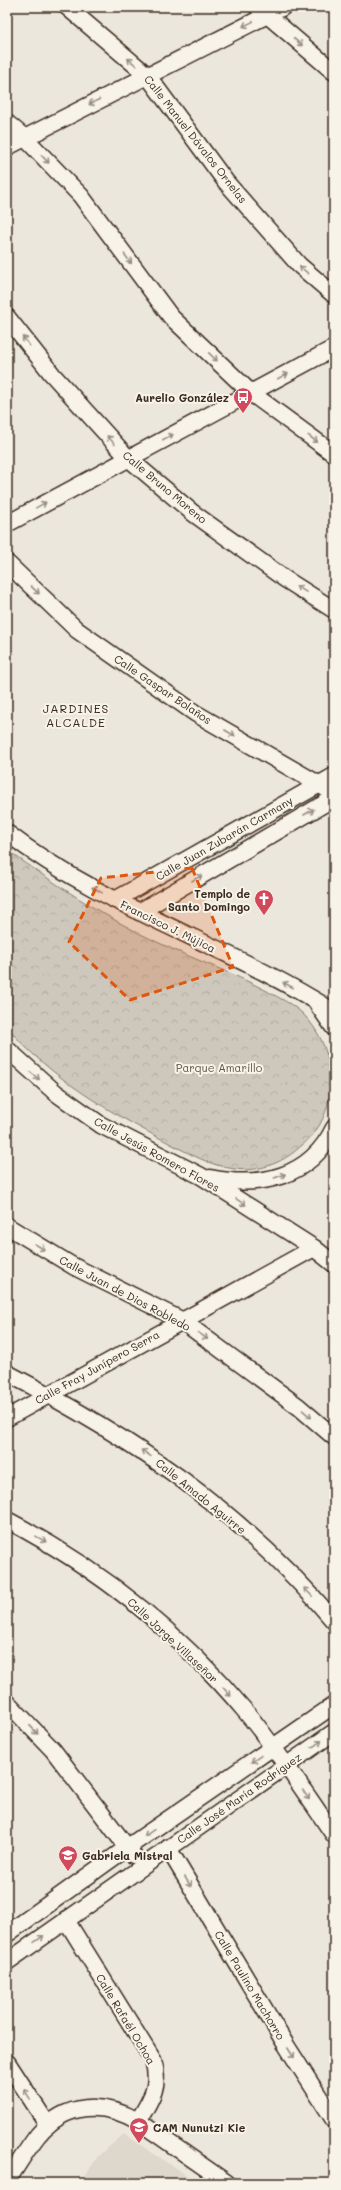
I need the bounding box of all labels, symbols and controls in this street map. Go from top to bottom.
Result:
one-way arrow [242,21,254,29]
one-way arrow [293,37,303,46]
one-way arrow [127,58,138,67]
street label: Calle Manuel Dávalos Ornelas [141,72,251,206]
one-way arrow [89,99,101,106]
one-way arrow [40,154,50,164]
one-way arrow [124,254,132,265]
one-way arrow [299,265,309,274]
one-way arrow [22,336,31,347]
one-way arrow [208,352,218,362]
one-way arrow [277,371,289,379]
bus stop icon: Aurelio González [232,386,254,414]
place label: Aurelio González [135,390,229,405]
one-way arrow [162,432,174,440]
one-way arrow [107,435,116,445]
one-way arrow [308,435,319,444]
street label: Calle Bruno Moreno [120,447,211,527]
one-way arrow [35,501,47,509]
one-way arrow [30,585,40,594]
one-way arrow [296,585,307,593]
street label: Calle Gaspar Bolaños [111,651,215,727]
district label: JARDINES ALCALDE [43,700,109,730]
one-way arrow [224,729,236,737]
street label: Calle Juan Zubarán Carmany [153,792,296,884]
one-way arrow [303,808,315,816]
one-way arrow [191,873,203,881]
one-way arrow [91,886,103,893]
place label: Templo de Santo Domingo [168,886,250,914]
church icon: Templo de Santo Domingo [253,888,275,916]
street label: Francisco J. Mújica [118,896,218,956]
one-way arrow [282,981,294,988]
park label: Parque Amarillo [176,1060,263,1075]
one-way arrow [30,1071,41,1080]
street label: Calle Jesús Romero Flores [91,1113,223,1195]
one-way arrow [274,1172,286,1180]
one-way arrow [235,1198,246,1206]
one-way arrow [34,1244,46,1252]
street label: Calle Juan de Dios Robledo [57,1252,194,1334]
street label: Calle Fray Junípero Serra [32,1326,162,1408]
one-way arrow [197,1332,208,1340]
one-way arrow [302,1409,312,1418]
one-way arrow [141,1449,152,1457]
street label: Calle Amado Aguirre [153,1455,249,1537]
one-way arrow [35,1536,47,1543]
one-way arrow [303,1587,313,1597]
street label: Calle Jorge Villaseñor [125,1594,221,1686]
one-way arrow [223,1686,232,1697]
one-way arrow [29,1725,39,1735]
one-way arrow [311,1740,322,1748]
street label: Calle José María Rodríguez [174,1749,304,1847]
one-way arrow [251,1755,262,1763]
one-way arrow [303,1789,311,1801]
one-way arrow [144,1829,155,1837]
school or university icon: Gabriela Mistral [57,1844,79,1872]
place label: Gabriela Mistral [82,1848,172,1863]
one-way arrow [184,1876,192,1887]
street label: Calle Paulino Machorro [211,1928,289,2043]
one-way arrow [33,1935,44,1943]
street label: Calle Rafaél Ochoa [93,1971,159,2067]
one-way arrow [287,2047,295,2058]
one-way arrow [23,2088,31,2100]
school or university icon: CAM Nunutzi Kie [128,2116,150,2144]
place label: CAM Nunutzi Kie [153,2120,246,2135]

